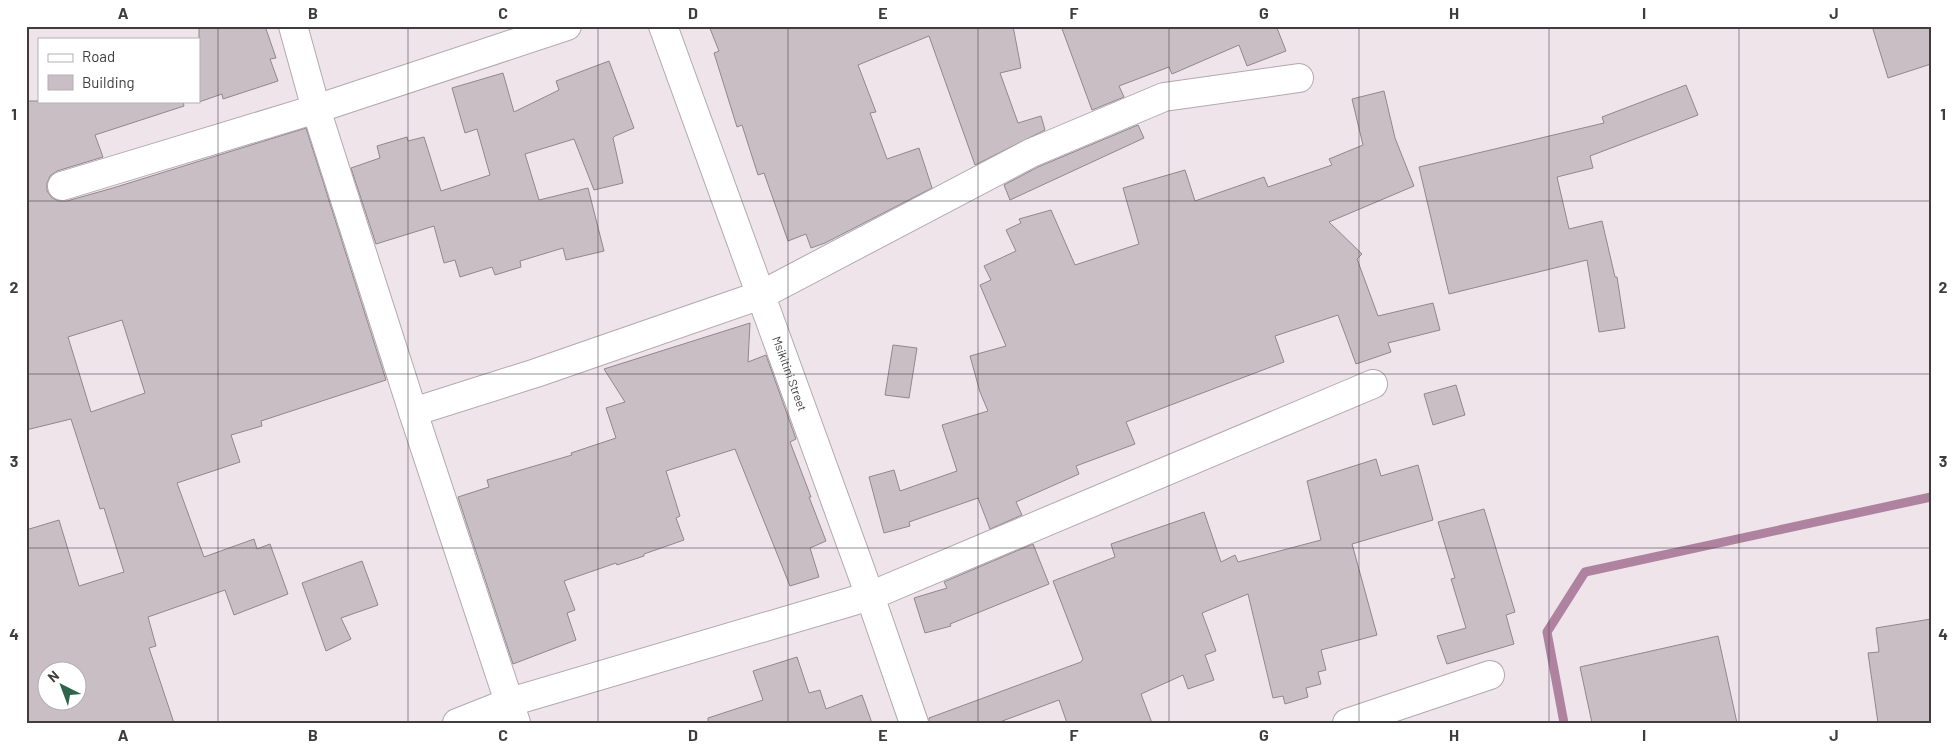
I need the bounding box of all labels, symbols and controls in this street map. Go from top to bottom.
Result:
text: A [118,3,129,22]
text: B [308,3,318,22]
text: C [498,3,508,22]
text: D [688,3,698,22]
text: E [878,3,888,22]
text: F [1070,3,1079,22]
text: G [1259,3,1269,22]
text: H [1449,3,1459,22]
text: I [1642,3,1646,22]
text: J [1829,3,1839,22]
legend [38,38,200,102]
text: Road [82,47,115,65]
text: Building [82,73,135,91]
text: 1 [11,104,17,123]
text: 1 [1940,104,1946,123]
text: 2 [10,277,19,296]
text: 2 [1939,277,1948,296]
street label: Msikitini Street [770,334,810,413]
text: 3 [10,451,18,470]
text: 3 [1939,451,1947,470]
text: 4 [9,624,19,643]
text: 4 [1938,624,1948,643]
north arrow [38,662,88,712]
text: N [44,667,62,685]
text: A [118,725,129,744]
text: B [308,725,318,744]
text: C [498,725,508,744]
text: D [688,725,698,744]
text: E [878,725,888,744]
text: F [1070,725,1079,744]
text: G [1259,725,1269,744]
text: H [1449,725,1459,744]
text: I [1642,725,1646,744]
text: J [1829,725,1839,744]

